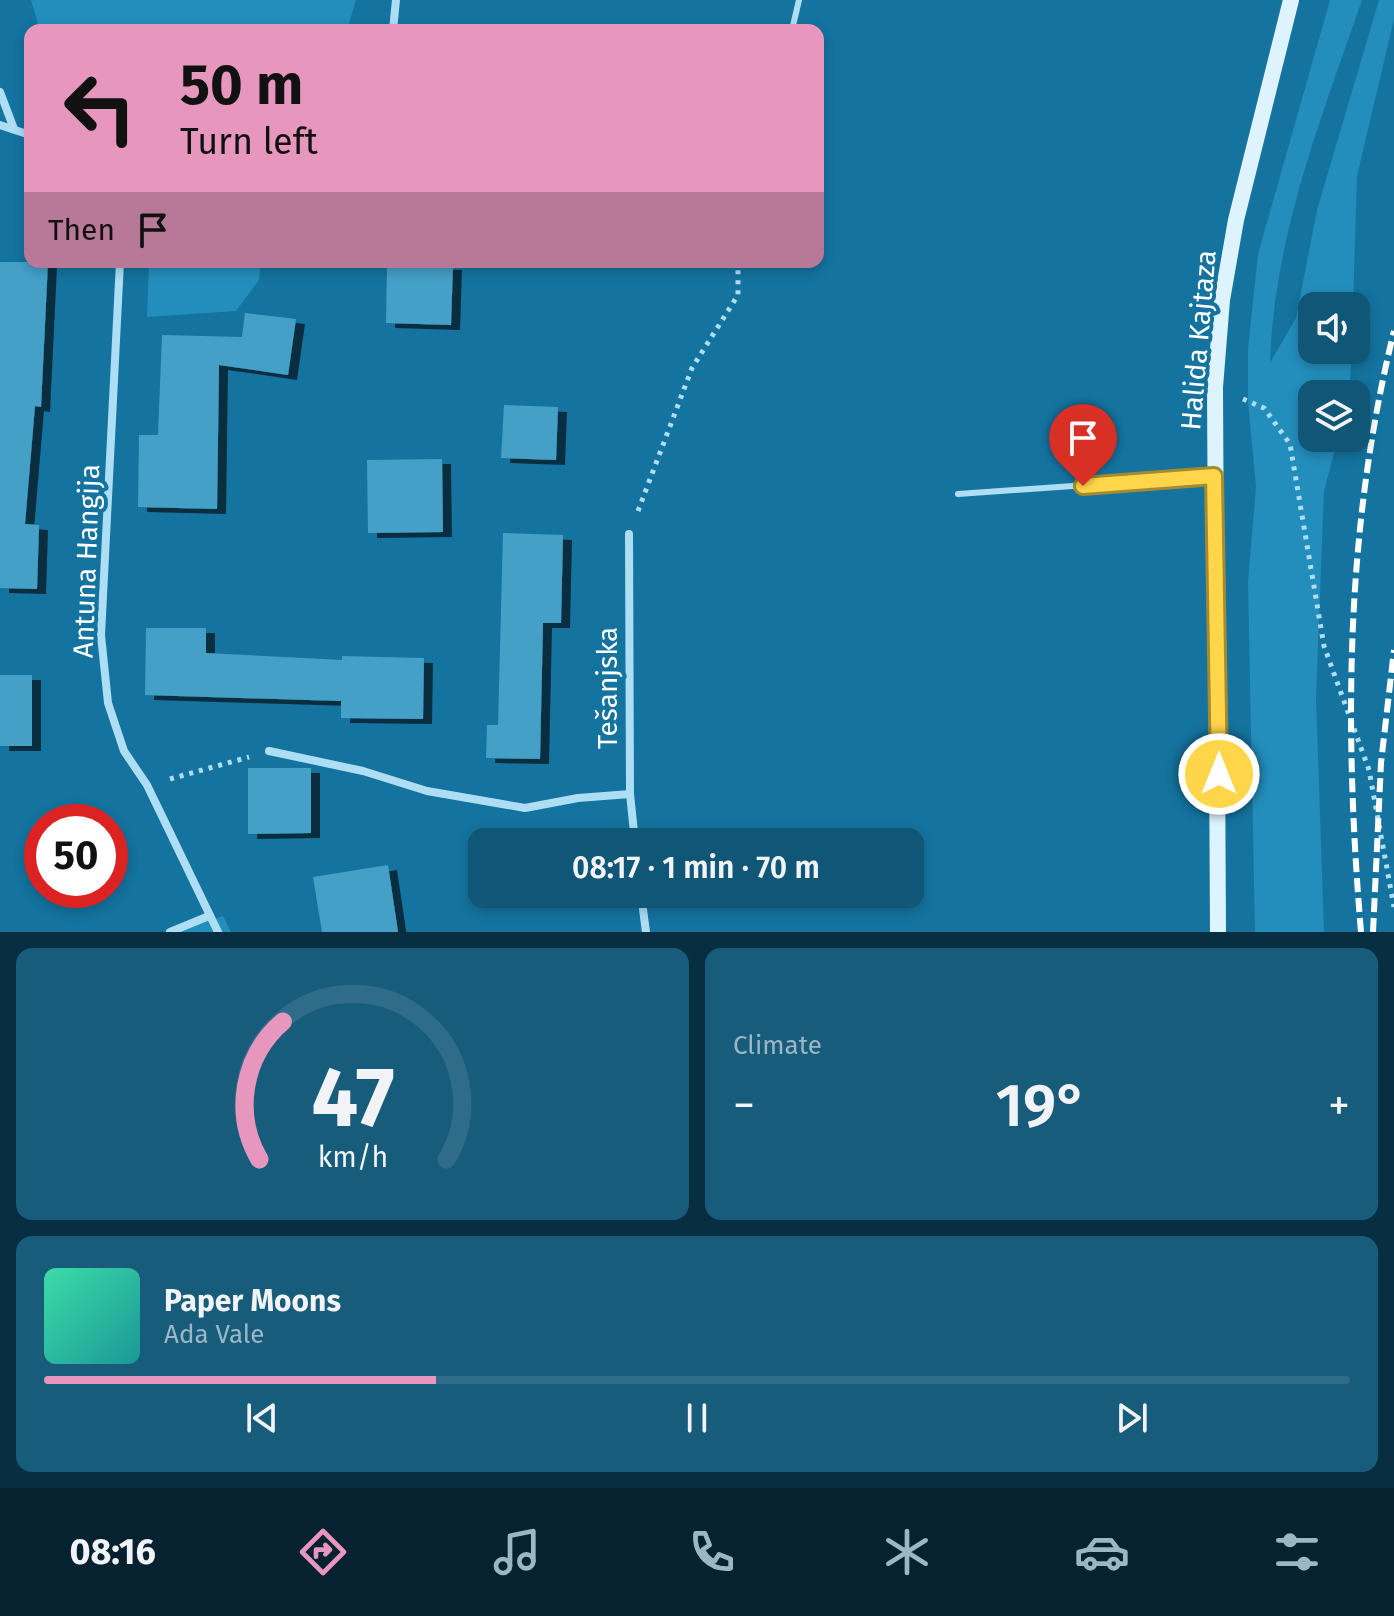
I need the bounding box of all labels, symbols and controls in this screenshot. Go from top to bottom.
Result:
text: 50 m [180,52,303,119]
icon: left [48,56,152,160]
text: Turn left [180,120,318,164]
icon: arrive [131,208,175,252]
text: Then [48,212,115,248]
street label: Halida Kajtaza [1174,249,1223,432]
map controls [1298,292,1370,452]
button: sound [1298,292,1370,364]
button: layers [1298,380,1370,452]
pin [1049,404,1117,486]
icon: arrive [1061,416,1105,460]
street label: Antuna Hangija [67,463,106,659]
street label: Tešanjska [591,627,624,749]
position arrow [1177,732,1261,816]
speed limit sign: 50 [24,804,128,908]
text: 08:17 · 1 min · 70 m [572,850,820,886]
text: Climate [733,1030,822,1061]
text: 47 [311,1048,394,1148]
text: 19° [996,1070,1087,1142]
text: − [733,1079,755,1132]
text: + [1328,1079,1350,1132]
text: km/h [317,1140,388,1175]
text: Paper Moons [164,1283,341,1319]
text: Ada Vale [164,1319,264,1350]
icon: previous [240,1396,284,1440]
icon: pause [675,1396,719,1440]
icon: next [1110,1396,1154,1440]
icon: directions [295,1524,351,1580]
icon: music [489,1524,545,1580]
icon: phone [684,1524,740,1580]
icon: climate [879,1524,935,1580]
icon: car [1074,1524,1130,1580]
icon: filters [1269,1524,1325,1580]
text: 08:16 [69,1530,156,1574]

